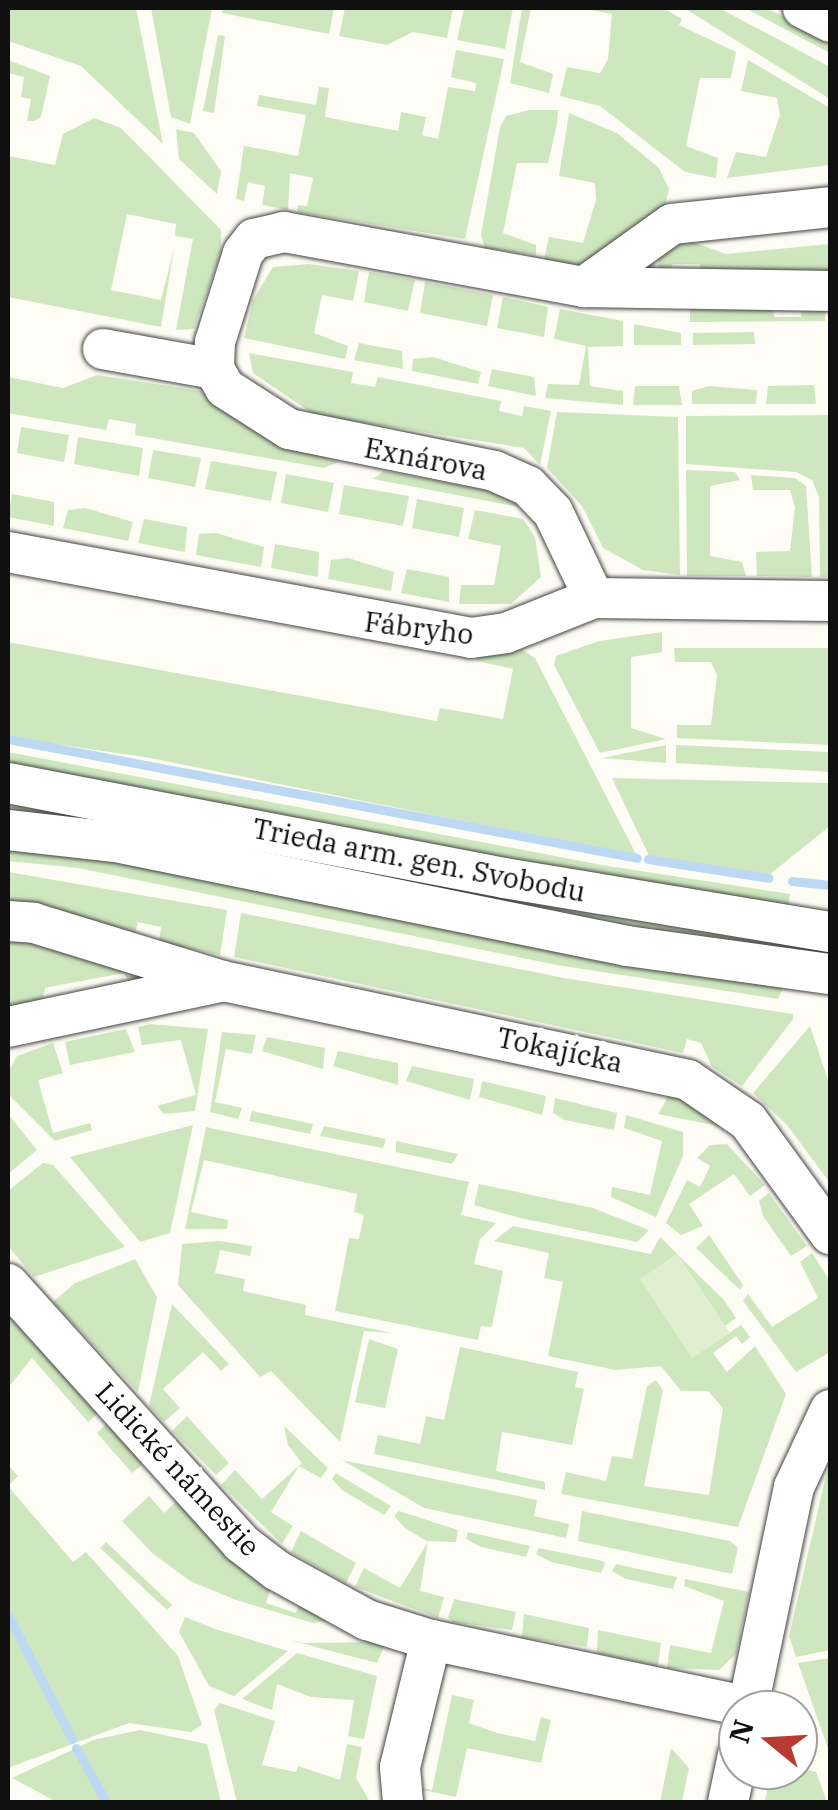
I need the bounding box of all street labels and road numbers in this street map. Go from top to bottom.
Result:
street label: Exnárova [362,431,490,487]
street label: Fábryho [363,605,475,651]
street label: Trieda arm. gen. Svobodu [250,811,588,909]
street label: Tokajícka [494,1020,626,1080]
street label: Lidické námestie [89,1375,267,1563]

